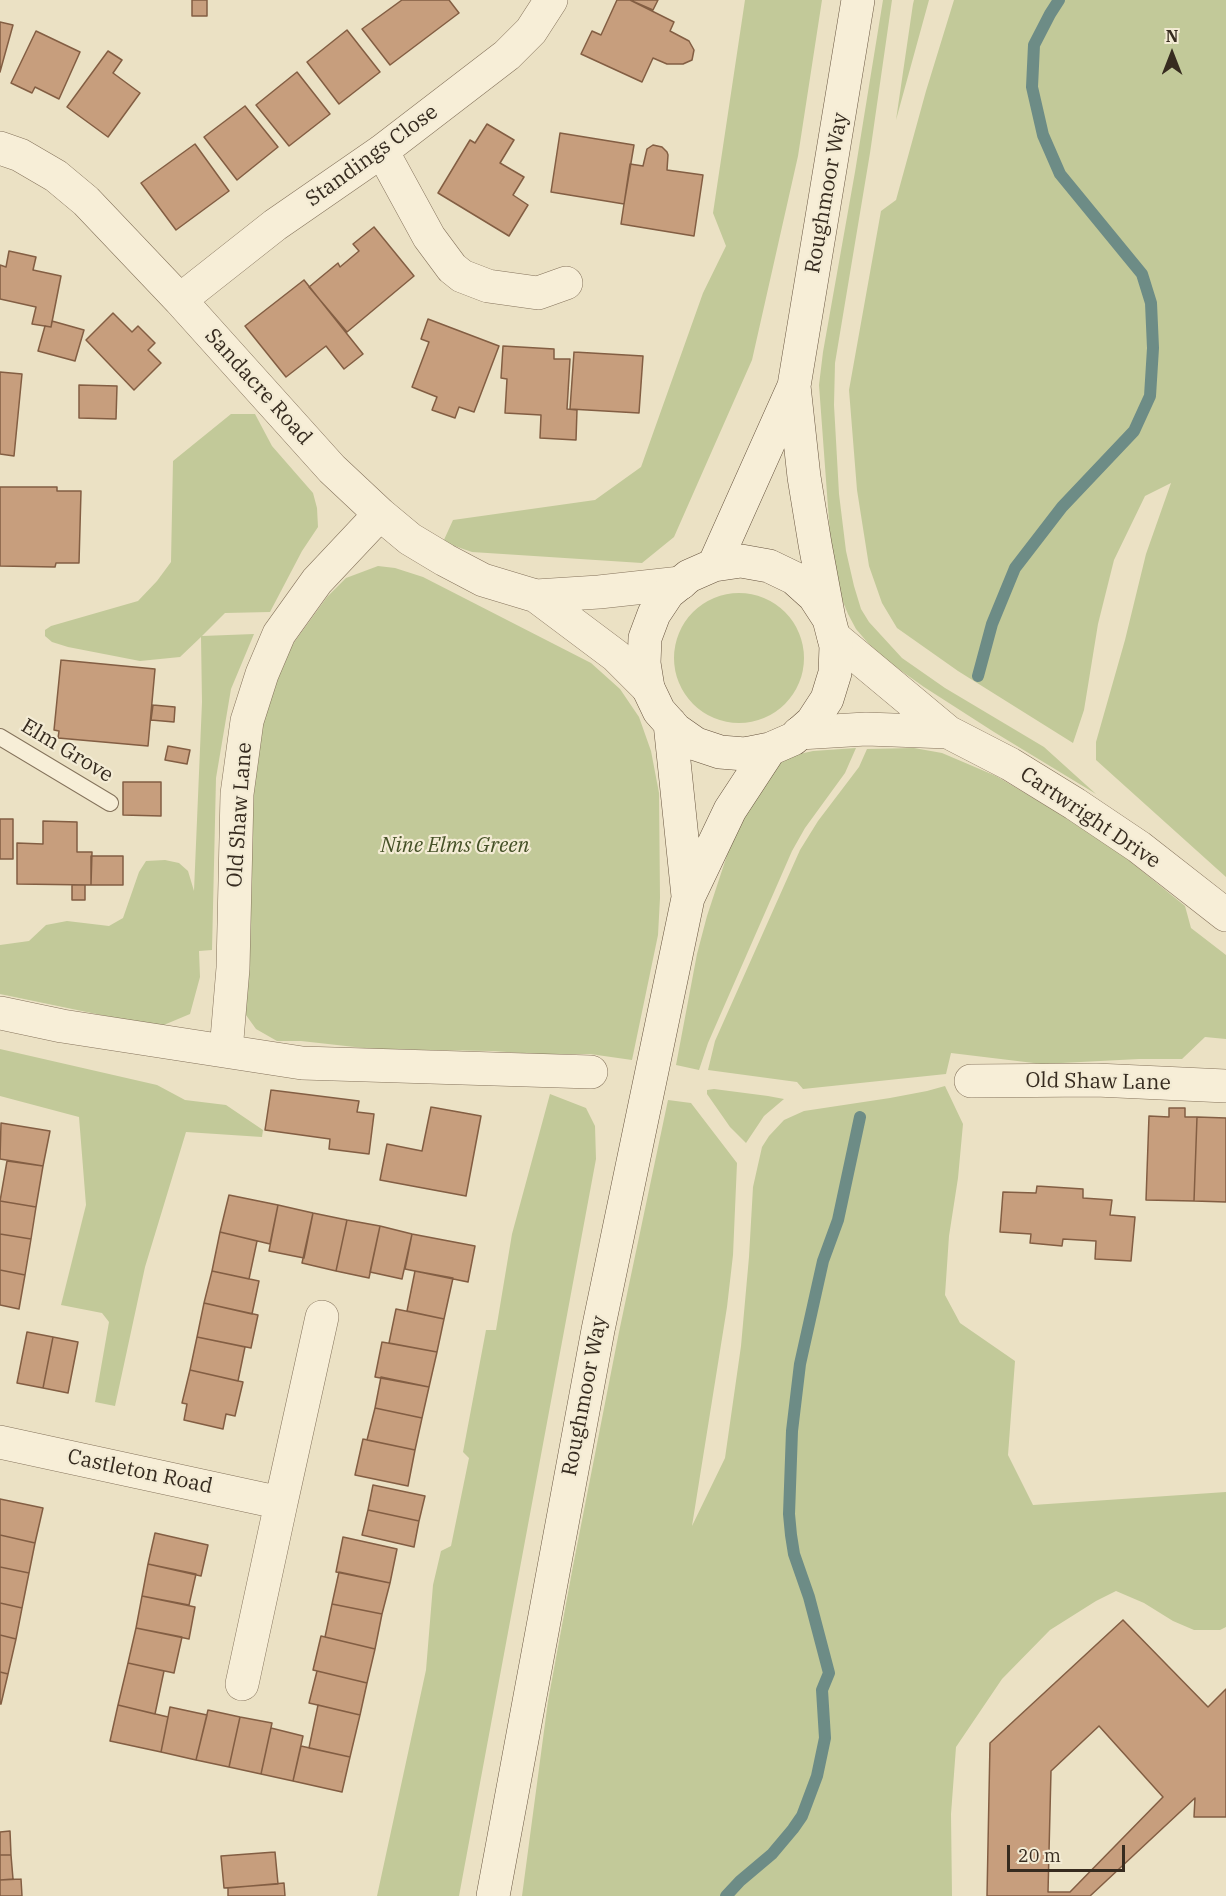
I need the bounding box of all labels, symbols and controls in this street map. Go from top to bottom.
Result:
north arrow [1142,24,1202,84]
text: N [1166,26,1178,46]
street label: Standings Close [301,100,443,212]
street label: Roughmoor Way [800,111,854,275]
street label: Sandacre Road [199,324,317,450]
street label: Elm Grove [16,714,118,788]
street label: Old Shaw Lane [222,742,258,888]
street label: Cartwright Drive [1015,762,1165,874]
park label: Nine Elms Green [380,833,530,859]
street label: Old Shaw Lane [1025,1068,1171,1096]
street label: Roughmoor Way [557,1314,613,1478]
street label: Castleton Road [65,1444,215,1500]
scale bar [1010,1833,1128,1871]
text: 20 m [1018,1844,1061,1867]

